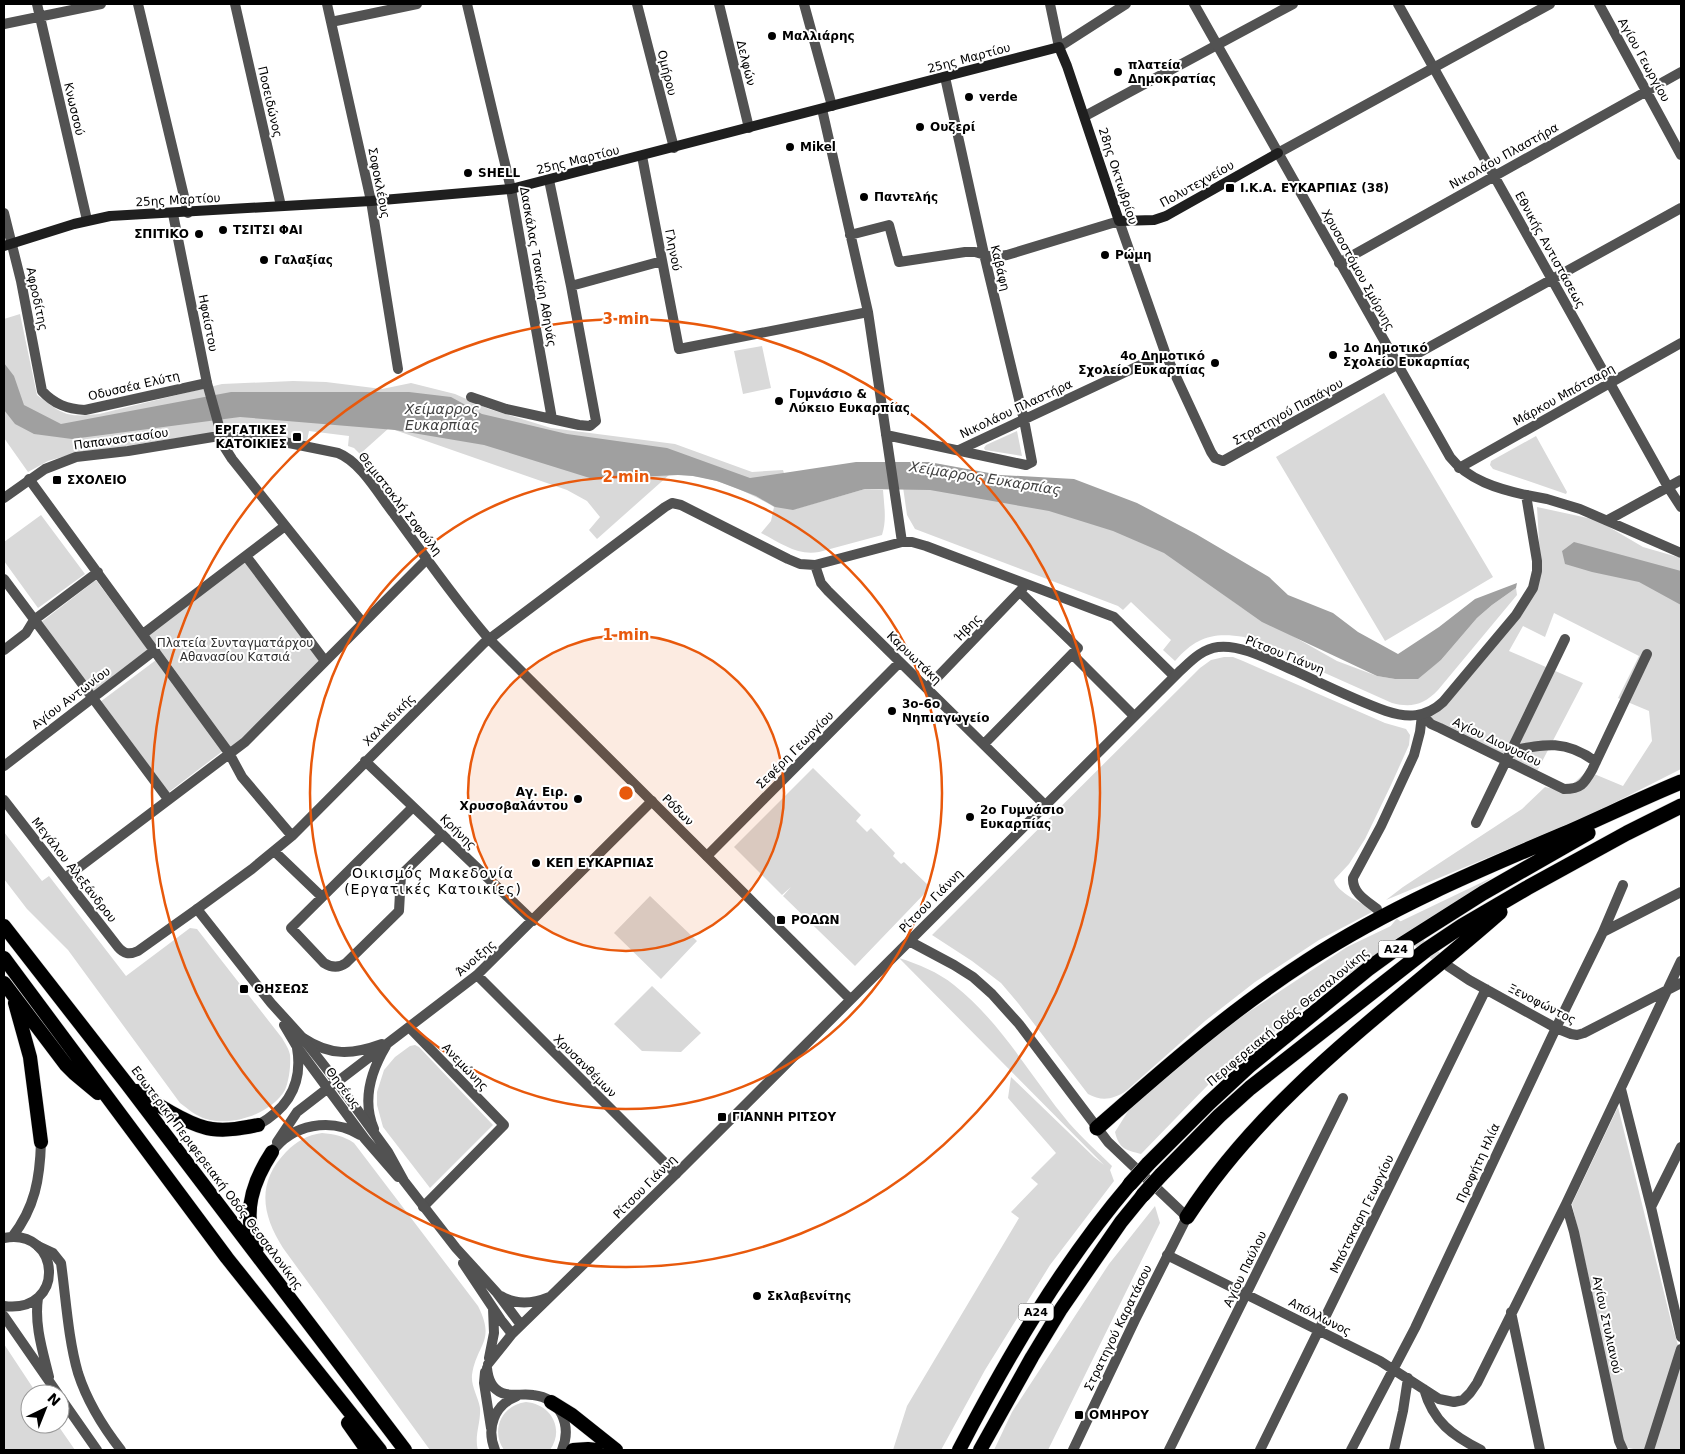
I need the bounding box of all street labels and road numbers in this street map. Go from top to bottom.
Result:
street label: Αγίου Γεωργίου [1615,16,1673,104]
street label: Δελφών [734,39,758,88]
street label: 25ης Μαρτίου [926,40,1012,76]
street label: Ομήρου [655,49,679,97]
street label: Ποσειδώνος [255,65,285,139]
street label: Κνωσσού [61,81,87,137]
street label: Νικολάου Πλαστήρα [1447,120,1561,192]
street label: 28ης Οκτωβρίου [1096,126,1140,226]
street label: 25ης Μαρτίου [535,143,621,177]
street label: Σοφοκλέους [365,146,393,220]
street label: Πολυτεχνείου [1157,158,1237,210]
street label: Δασκάλας Τσακίρη Αθηνάς [517,186,559,348]
street label: Εθνικής Αντιστάσεως [1512,189,1588,311]
street label: 25ης Μαρτίου [135,191,221,209]
street label: Χρυσοστόμου Σμύρνης [1319,207,1397,333]
street label: Γληνού [662,228,684,272]
street label: Καβάφη [988,244,1012,292]
street label: Αφροδίτης [23,266,51,332]
street label: Ηφαίστου [196,293,220,353]
street label: Μάρκου Μπότσαρη [1511,361,1617,429]
street label: Οδυσσέα Ελύτη [87,369,181,403]
street label: Στρατηγού Παπάγου [1230,376,1346,448]
street label: Νικολάου Πλαστήρα [958,377,1075,441]
street label: Παπαναστασίου [73,425,169,453]
street label: Θεμιστοκλή Σοφούλη [355,450,445,558]
street label: Ήβης [951,611,984,645]
street label: Καρυωτάκη [884,629,944,687]
street label: Ρίτσου Γιάννη [1243,633,1327,677]
street label: Αγίου Αντωνίου [29,664,113,732]
street label: Χαλκιδικής [360,691,418,749]
street label: Σεφέρη Γεωργίου [753,708,837,792]
street label: Αγίου Διονυσίου [1450,715,1544,770]
street label: Ρόδων [659,791,697,829]
street label: Κρήνης [437,812,479,852]
street label: Μεγάλου Αλεξάνδρου [29,815,119,925]
street label: Ρίτσου Γιάννη [896,866,966,936]
street label: Άνοιξης [453,937,499,979]
road number: Α24 [1378,941,1414,958]
street label: Περιφερειακή Οδός Θεσσαλονίκης [1204,945,1372,1089]
street label: Ξενοφώντος [1506,981,1578,1027]
street label: Χρυσανθέμων [551,1032,620,1101]
street label: Ανεμώνης [439,1040,491,1094]
street label: Εσωτερική Περιφερειακή Οδός Θεσσαλονίκης [128,1063,306,1293]
street label: Θησέως [323,1065,363,1111]
street label: Προφήτη Ηλία [1453,1121,1503,1205]
street label: Ρίτσου Γιάννη [610,1152,680,1222]
street label: Μπότσκαρη Γεωργίου [1327,1152,1397,1276]
street label: Αγίου Παύλου [1221,1229,1269,1309]
street label: Στρατηγού Καρατάσου [1081,1263,1155,1393]
street label: Αγίου Στυλιανού [1590,1275,1624,1375]
street label: Απόλλωνος [1286,1295,1354,1339]
road number: Α24 [1018,1304,1054,1320]

